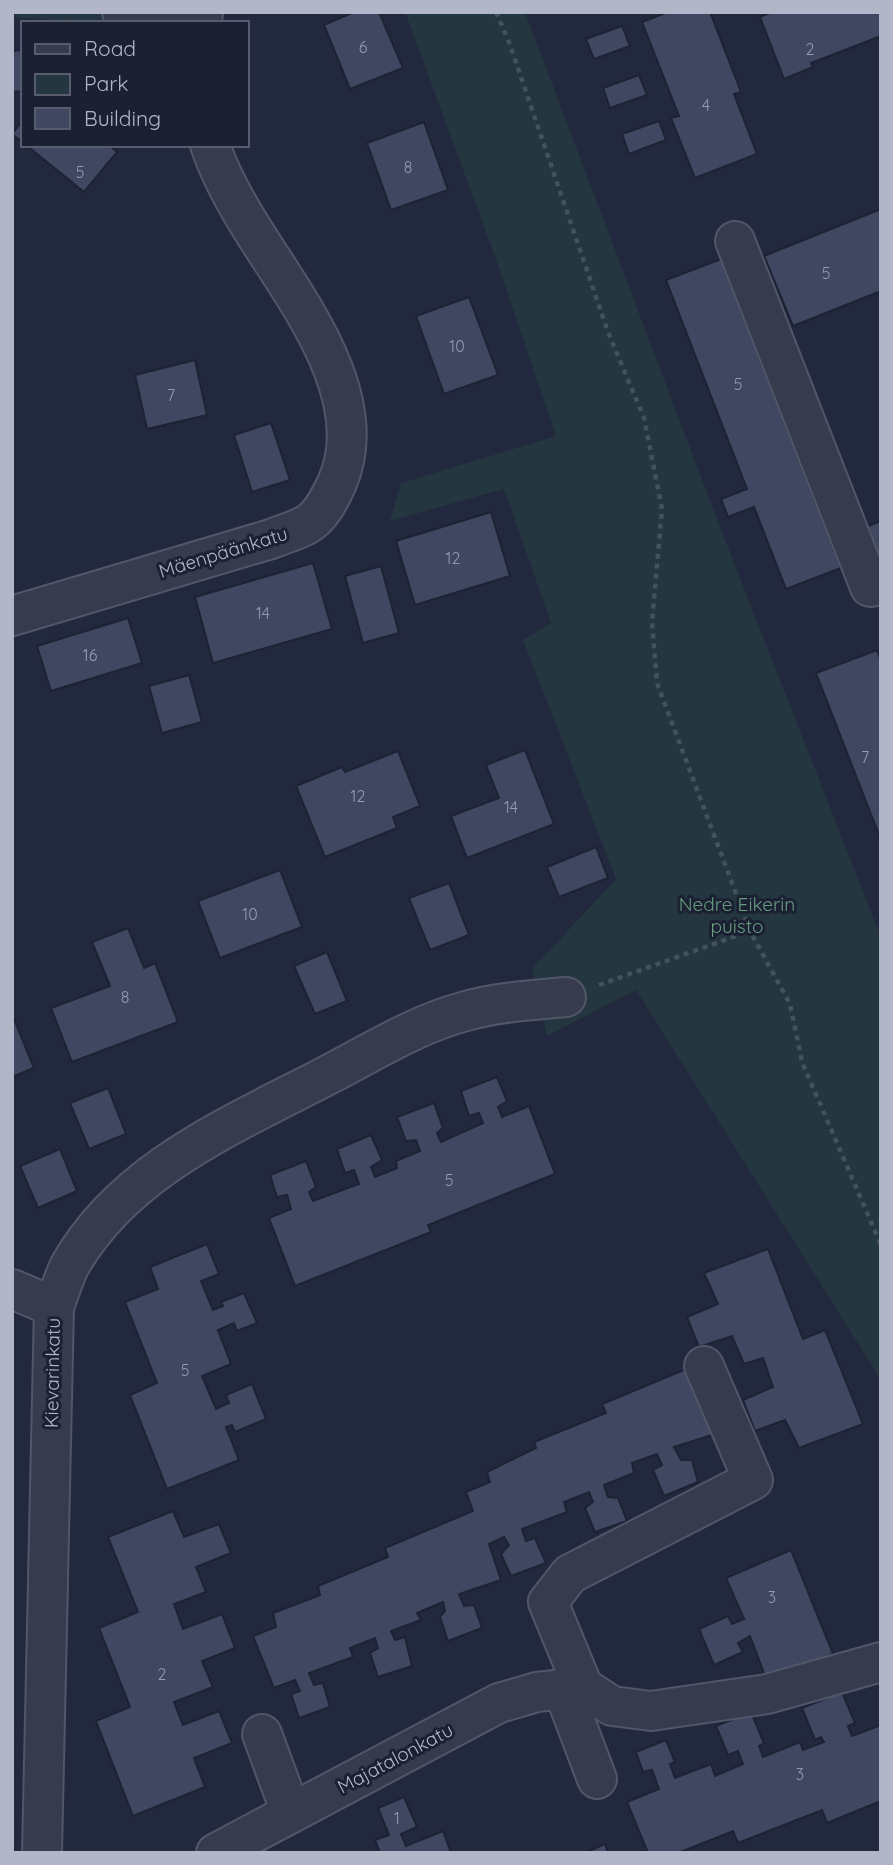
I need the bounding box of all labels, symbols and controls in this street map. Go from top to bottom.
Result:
legend [21,21,248,147]
text: Road [84,35,136,61]
house number: 6 [359,37,368,57]
house number: 2 [806,39,815,59]
text: Park [84,70,128,96]
house number: 4 [702,95,710,115]
text: Building [84,105,161,131]
house number: 8 [404,157,412,177]
house number: 5 [76,162,84,182]
house number: 5 [822,263,830,283]
house number: 10 [449,336,465,356]
house number: 5 [734,374,742,394]
house number: 7 [167,385,175,405]
street label: Mäenpäänkatu [156,521,290,583]
house number: 12 [446,548,461,568]
house number: 14 [256,603,270,623]
house number: 16 [83,645,98,665]
house number: 7 [861,747,869,767]
house number: 12 [351,786,366,806]
house number: 14 [504,797,518,817]
park label: Nedre Eikerin puisto [679,892,795,938]
house number: 10 [242,904,258,924]
house number: 8 [121,987,129,1007]
house number: 5 [445,1170,453,1190]
street label: Kievarinkatu [39,1318,65,1428]
house number: 5 [181,1360,189,1380]
house number: 3 [768,1587,776,1607]
house number: 2 [158,1664,167,1684]
street label: Majatalonkatu [333,1718,457,1798]
house number: 3 [796,1764,804,1784]
house number: 1 [394,1808,400,1828]

